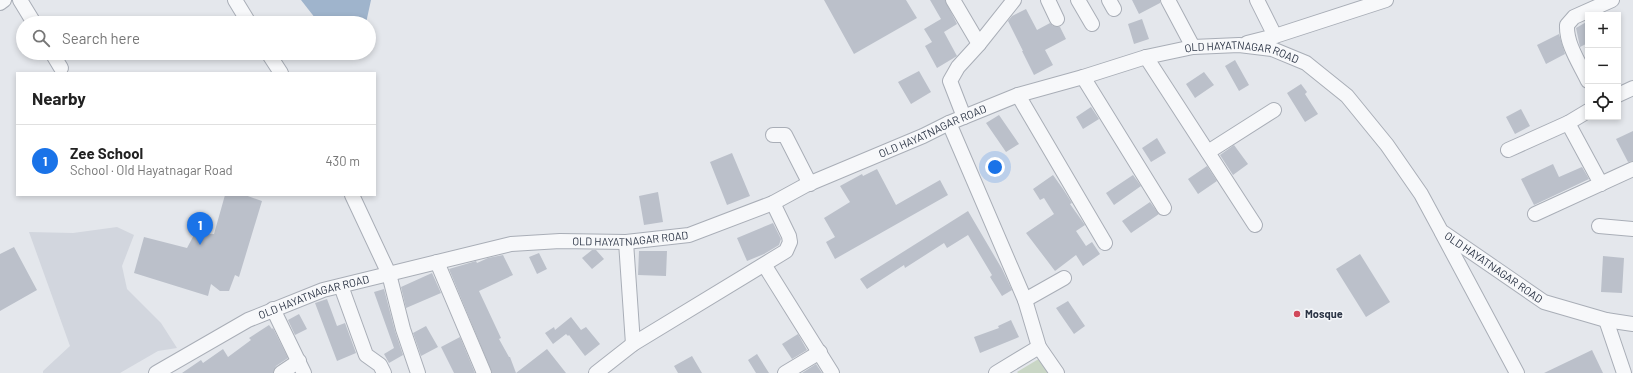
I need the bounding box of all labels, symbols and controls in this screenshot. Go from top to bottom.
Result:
map controls [1585,12,1621,120]
button: + [1585,12,1621,48]
search box [16,16,376,60]
icon: search [30,27,52,49]
text: Search here [62,29,140,47]
street label: OLD HAYATNAGAR ROAD [1183,38,1301,65]
button: − [1585,48,1621,84]
button: locate [1585,84,1621,120]
text: Nearby [32,88,86,108]
street label: OLD HAYATNAGAR ROAD [877,101,988,160]
text: Zee School [70,144,143,162]
text: 1 [43,153,47,169]
text: 430 m [325,153,360,169]
your location [985,157,1005,177]
text: School · Old Hayatnagar Road [70,162,233,178]
pin: 1 [187,212,213,245]
street label: OLD HAYATNAGAR ROAD [572,228,689,248]
street label: OLD HAYATNAGAR ROAD [1442,229,1546,305]
street label: OLD HAYATNAGAR ROAD [256,272,370,321]
place label: Mosque [1305,307,1343,320]
marker: Mosque [1292,309,1302,319]

